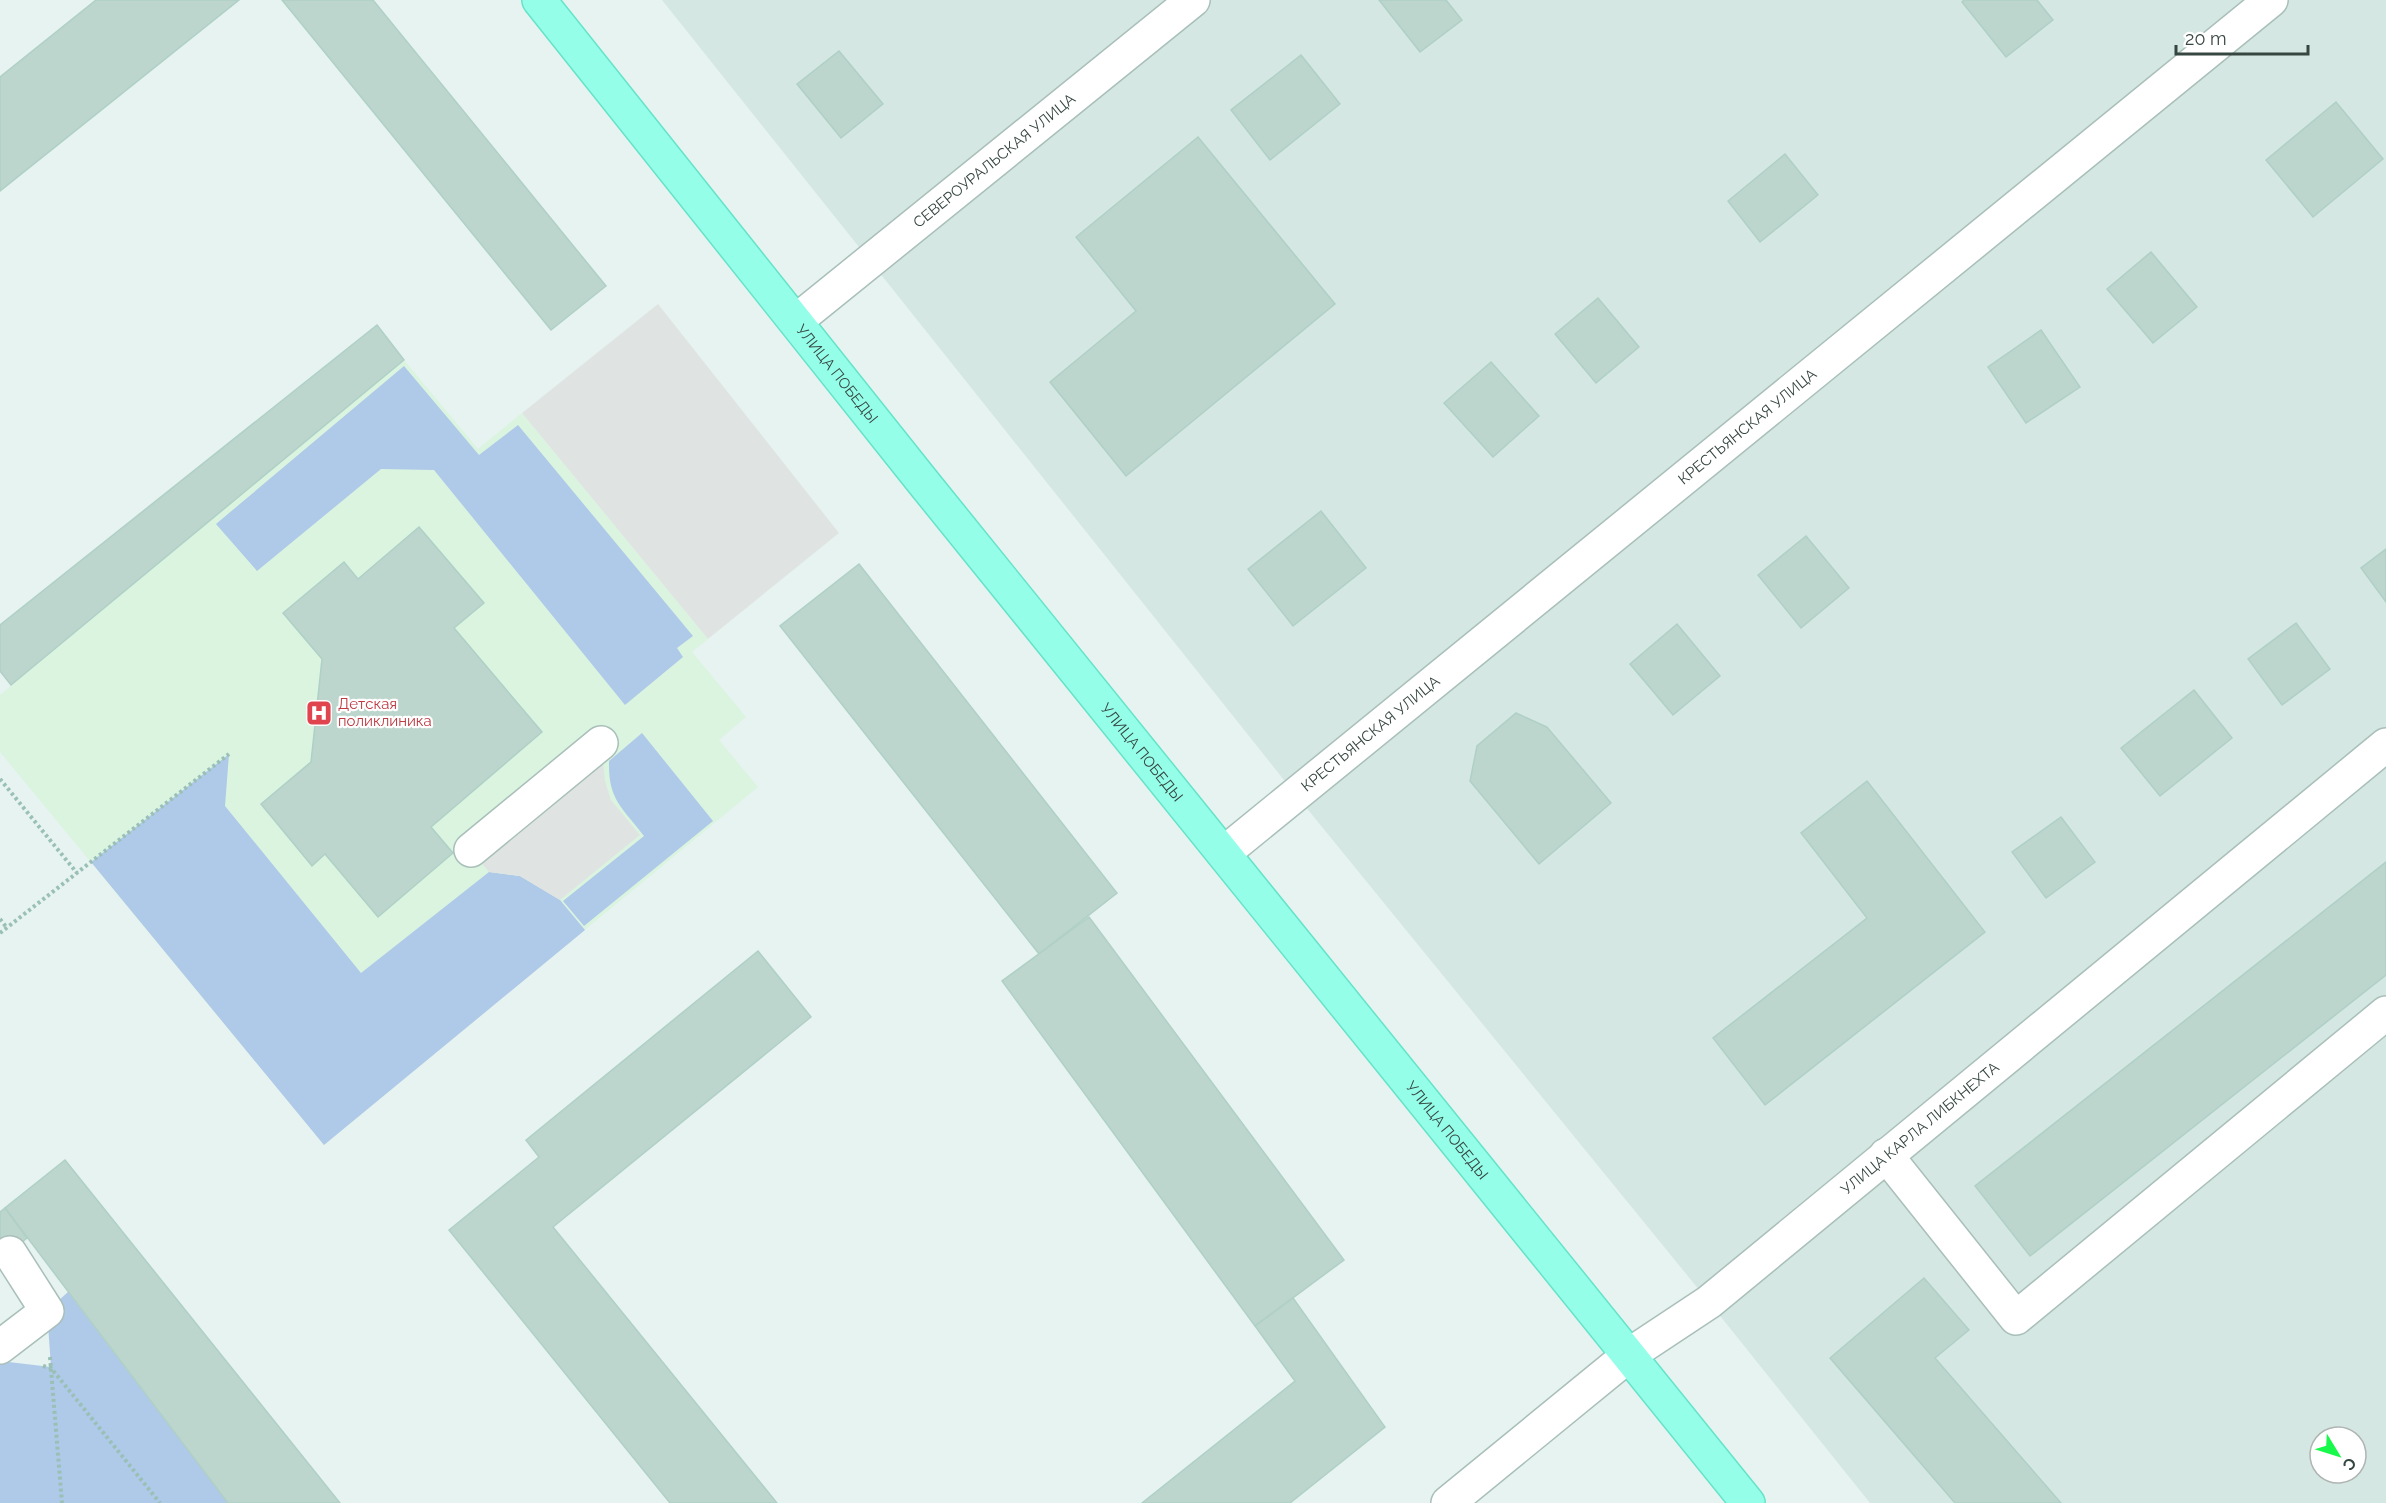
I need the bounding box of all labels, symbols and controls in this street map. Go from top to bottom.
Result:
scale bar [2176,18,2308,56]
text: 20 m [2185,28,2227,49]
street label: СЕВЕРОУРАЛЬСКАЯ УЛИЦА [910,90,1079,232]
street label: УЛИЦА ПОБЕДЫ [792,321,882,427]
street label: КРЕСТЬЯНСКАЯ УЛИЦА [1675,365,1820,488]
street label: КРЕСТЬЯНСКАЯ УЛИЦА [1298,672,1443,795]
place label: Детская поликлиника [338,695,432,730]
hospital icon: Детская поликлиника [304,698,334,728]
street label: УЛИЦА ПОБЕДЫ [1097,700,1187,805]
street label: УЛИЦА КАРЛА ЛИБКНЕХТА [1837,1058,2003,1199]
street label: УЛИЦА ПОБЕДЫ [1402,1078,1492,1183]
north arrow [2308,1425,2368,1485]
text: С [2339,1454,2360,1474]

